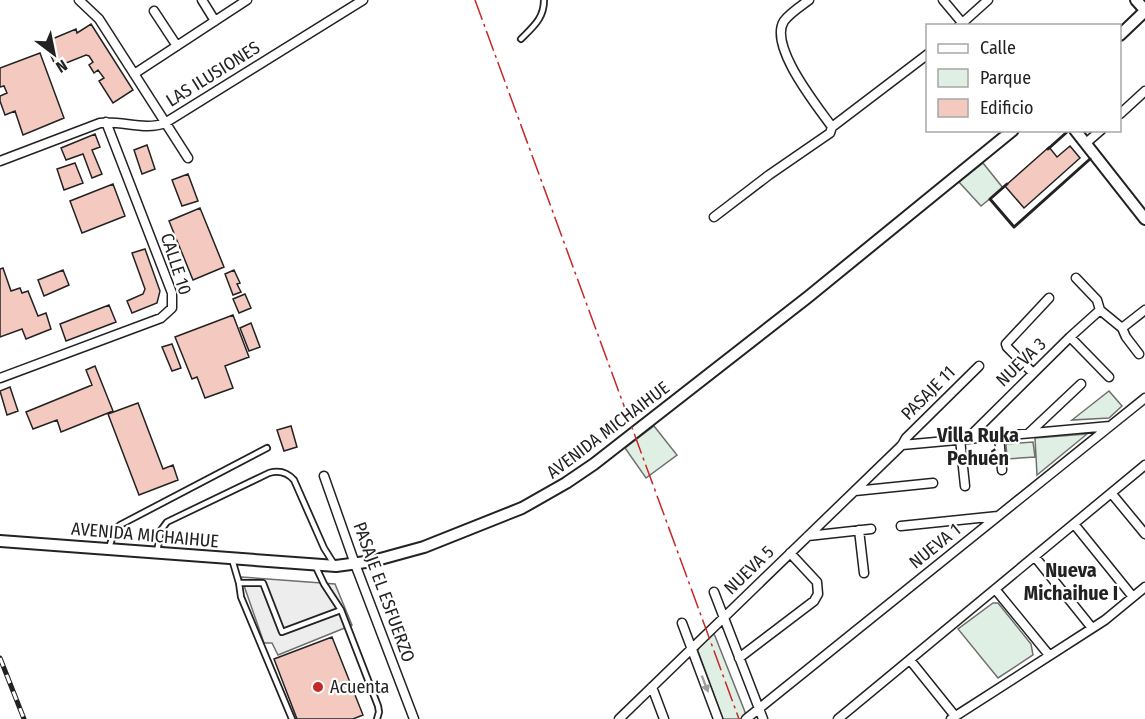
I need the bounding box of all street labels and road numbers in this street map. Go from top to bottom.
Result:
street label: LAS ILUSIONES [162,36,264,112]
street label: CALLE 10 [156,230,196,298]
street label: NUEVA 3 [992,333,1050,391]
street label: PASAJE 11 [896,361,960,425]
street label: AVENIDA MICHAIHUE [542,377,674,483]
street label: AVENIDA MICHAIHUE [70,518,220,552]
street label: PASAJE EL ESFUERZO [348,519,420,665]
street label: NUEVA 1 [905,519,965,573]
street label: NUEVA 5 [719,541,779,599]

